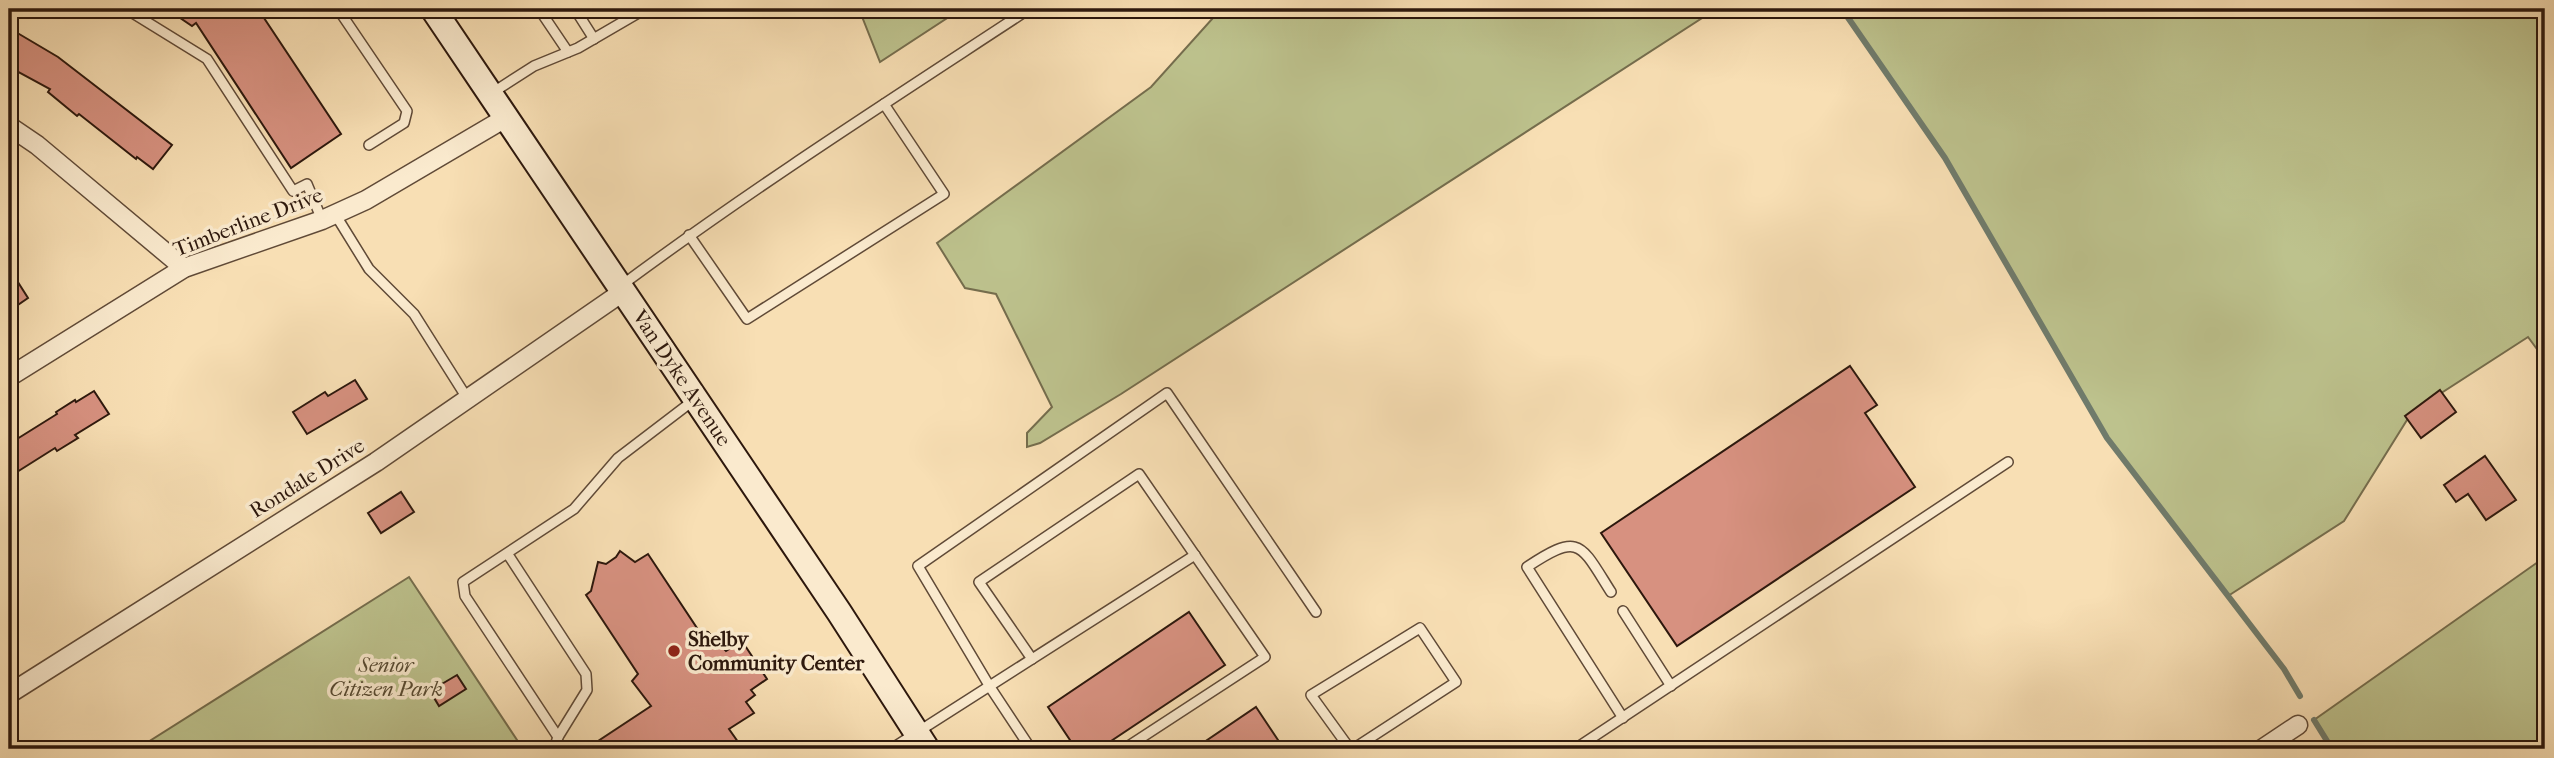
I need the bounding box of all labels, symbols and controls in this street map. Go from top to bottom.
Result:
street label: Timberline Drive [170,183,326,261]
street label: Van Dyke Avenue [627,305,736,451]
street label: Rondale Drive [245,433,369,523]
place label: Shelby Community Center [688,627,865,675]
marker: Shelby Community Center [666,643,682,659]
park label: Senior Citizen Park [329,653,443,701]

